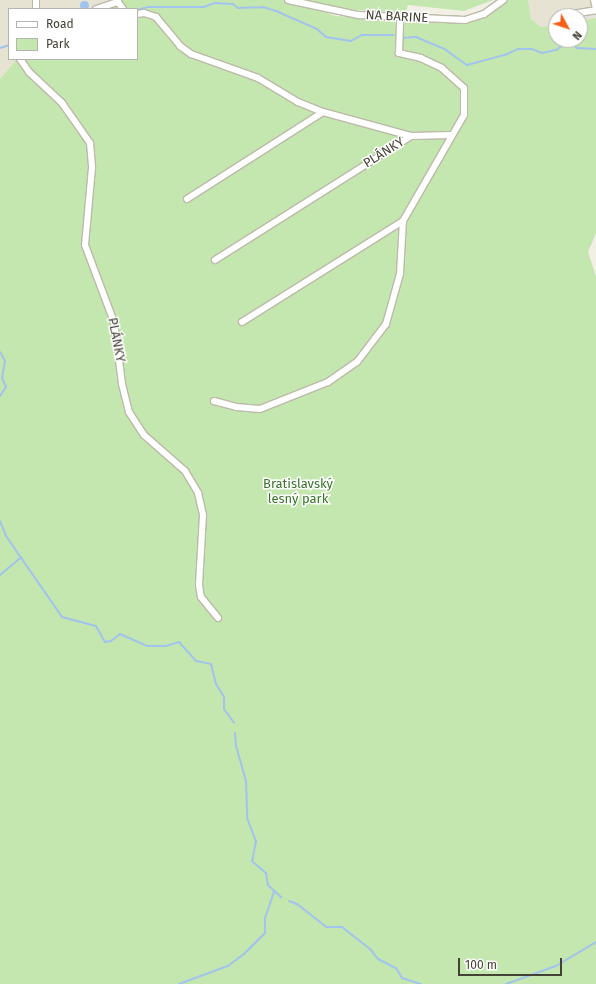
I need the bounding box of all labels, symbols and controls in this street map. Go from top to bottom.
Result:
legend [8,8,138,60]
street label: NA BARINE [365,8,429,26]
north arrow [548,8,588,48]
text: Road [46,17,74,31]
text: N [569,28,584,42]
text: Park [46,37,70,51]
street label: PLÁNKY [361,134,407,172]
street label: PLÁNKY [104,316,128,364]
park label: Bratislavský lesný park [263,477,333,508]
scale bar [460,950,564,976]
text: 100 m [465,958,497,972]

